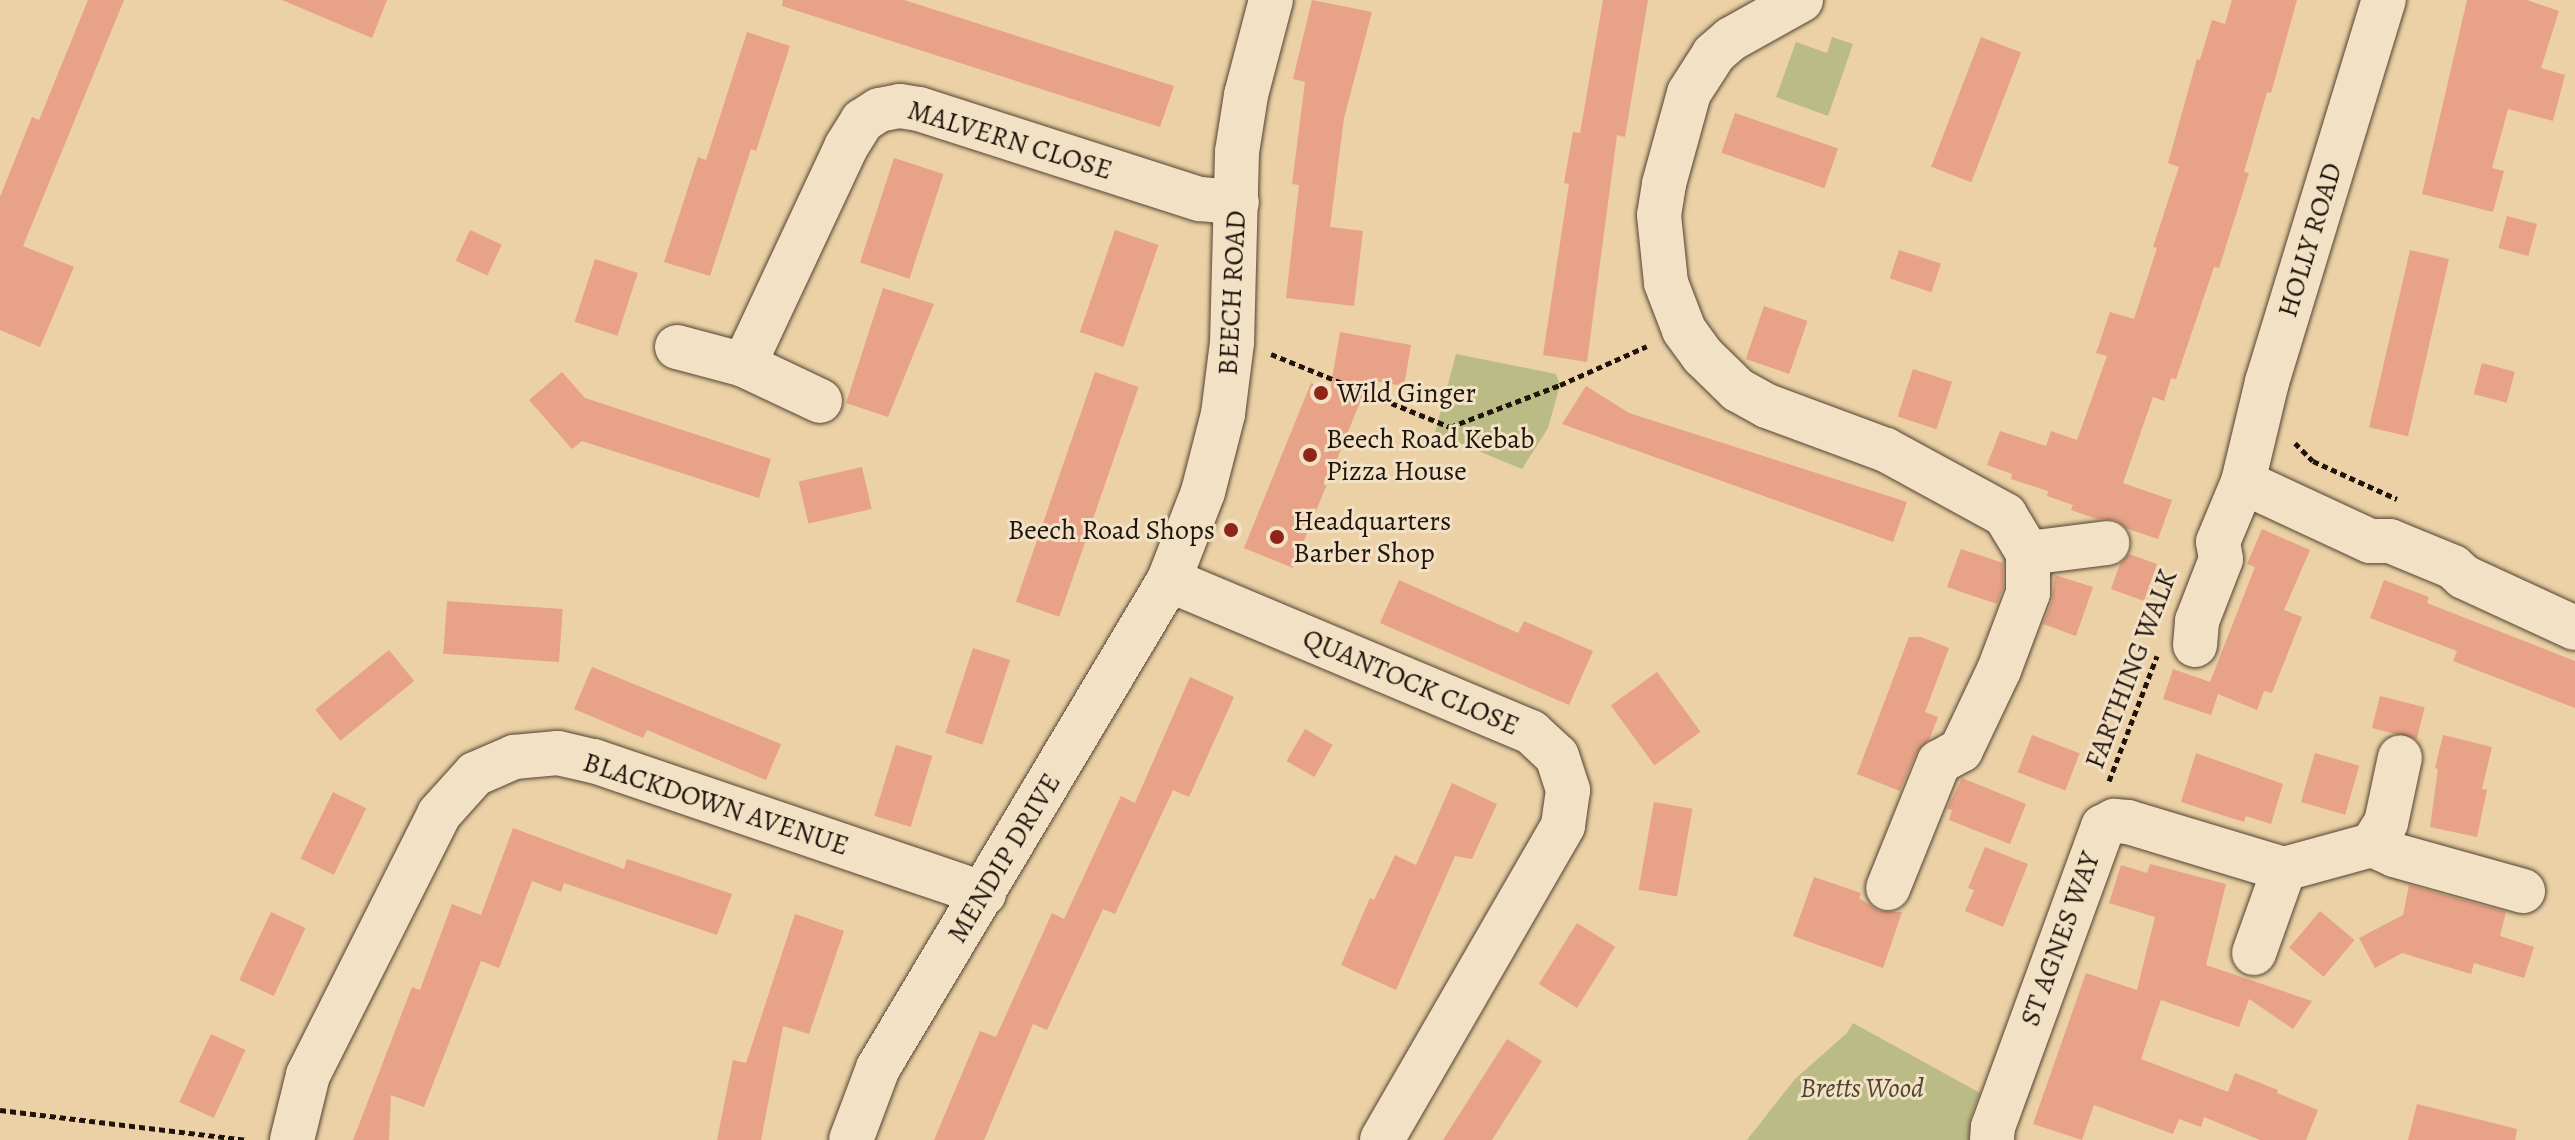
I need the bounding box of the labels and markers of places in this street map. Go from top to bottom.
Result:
place label: Wild Ginger [1337,376,1476,410]
marker: Wild Ginger [1312,384,1330,402]
place label: Beech Road Kebab Pizza House [1326,422,1535,488]
marker: Beech Road Kebab Pizza House [1301,446,1319,464]
place label: Headquarters Barber Shop [1293,504,1451,570]
place label: Beech Road Shops [1008,513,1215,547]
marker: Beech Road Shops [1222,521,1240,539]
marker: Headquarters Barber Shop [1268,528,1286,546]

